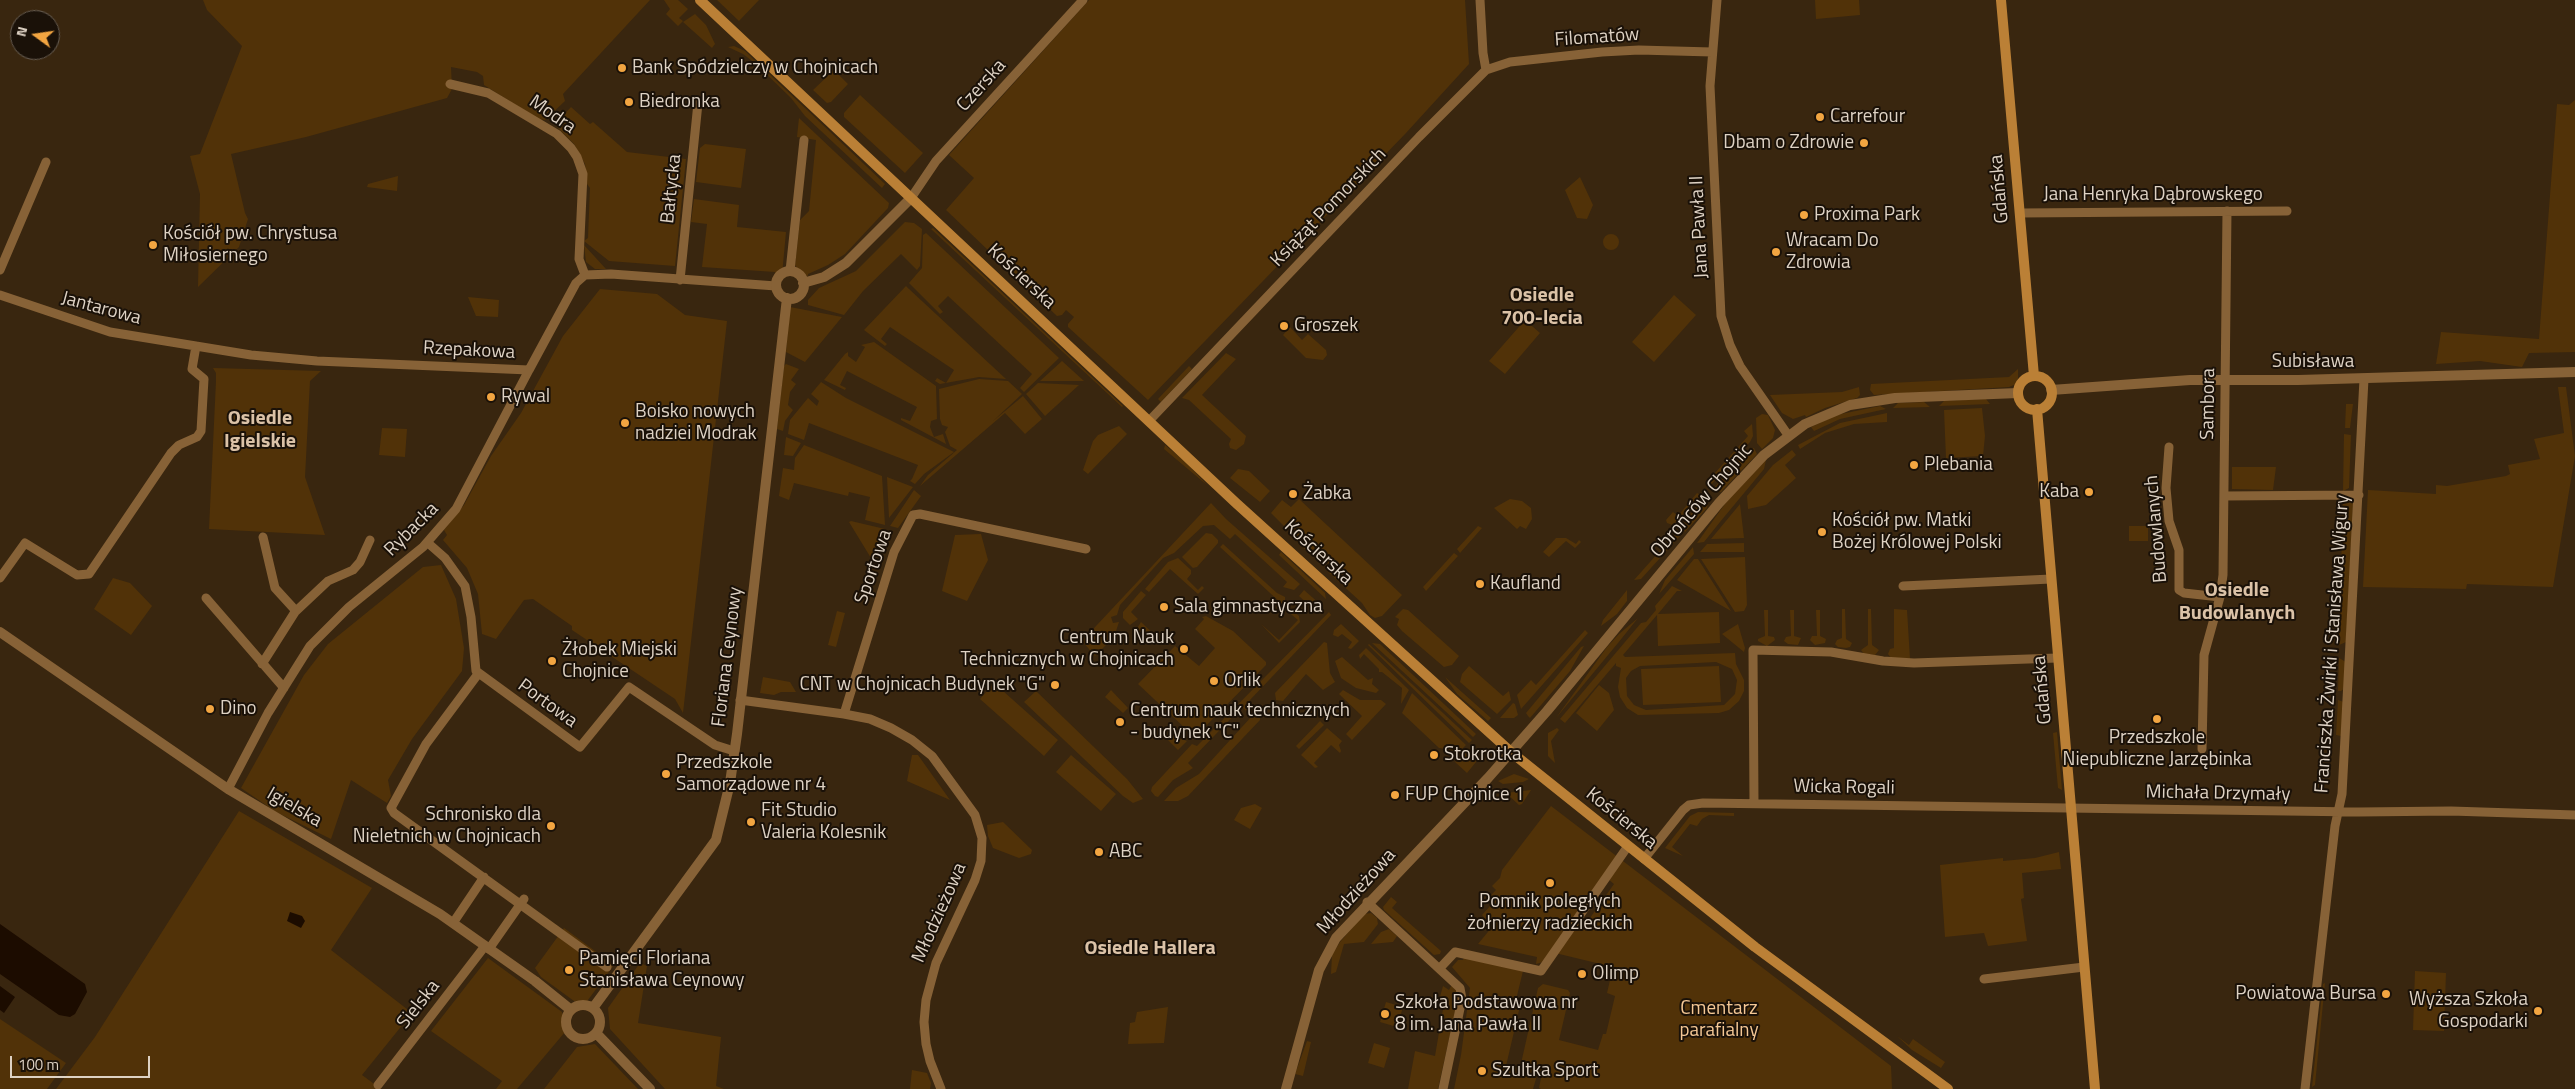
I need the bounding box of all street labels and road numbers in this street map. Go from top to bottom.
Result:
street label: Filomatów [1554,24,1640,52]
street label: Czerska [953,55,1011,117]
street label: Modra [524,91,580,139]
street label: Książąt Pomorskich [1266,144,1392,272]
street label: Bałtycka [657,153,687,225]
street label: Gdańska [1986,154,2014,224]
street label: Jana Pawła II [1686,175,1714,279]
street label: Jana Henryka Dąbrowskego [2043,184,2263,206]
street label: Kościerska [982,240,1060,314]
street label: Jantarowa [59,287,143,331]
street label: Rzepakowa [422,337,516,365]
street label: Subisława [2272,351,2354,373]
street label: Sambora [2197,368,2221,440]
street label: Obrońców Chojnic [1646,439,1758,563]
street label: Budowlanych [2141,474,2173,584]
street label: Franciszka Żwirki i Stanisława Wigury [2311,494,2355,794]
street label: Rybacka [380,498,444,562]
street label: Kościerska [1279,516,1357,590]
street label: Sportowa [851,527,897,607]
street label: Floriana Ceynowy [708,586,748,728]
street label: Gdańska [2029,655,2057,725]
street label: Portowa [513,675,581,733]
street label: Wicka Rogali [1793,776,1895,800]
street label: Michała Drzymały [2145,781,2291,807]
street label: Igielska [262,783,326,833]
street label: Kościerska [1581,783,1661,855]
street label: Młodzieżowa [1313,845,1401,939]
street label: Młodzieżowa [908,860,972,966]
street label: Sielska [393,976,445,1034]

